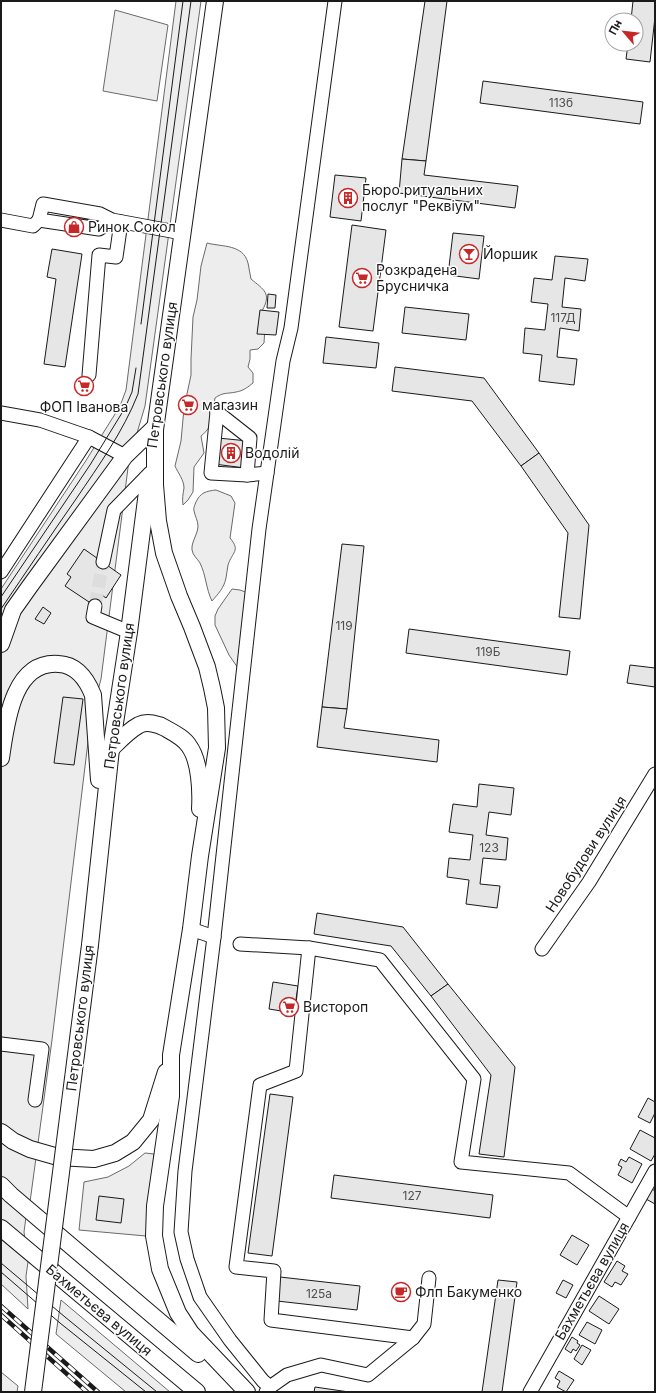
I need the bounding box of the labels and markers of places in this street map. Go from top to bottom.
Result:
place label: Бюро ритуальних послуг "Реквіум" [362,181,483,214]
building icon: Бюро ритуальних послуг "Реквіум" [337,187,359,209]
shop icon: Ринок Сокол [63,216,85,238]
place label: Ринок Сокол [88,218,176,235]
bar icon: Йоршик [458,243,480,265]
place label: Йоршик [483,244,538,262]
place label: Розкрадена Брусничка [376,261,457,294]
supermarket icon: Розкрадена Брусничка [351,267,373,289]
supermarket icon: ФОП Іванова [73,375,95,397]
supermarket icon: магазин [177,394,199,416]
place label: магазин [202,396,258,413]
place label: ФОП Іванова [40,398,128,415]
building icon: Водолій [220,442,242,464]
place label: Водолій [245,444,299,461]
supermarket icon: Вистороп [278,996,300,1018]
place label: Вистороп [303,998,368,1015]
cafe icon: Флп Бакуменко [390,1281,412,1303]
place label: Флп Бакуменко [415,1283,522,1300]

